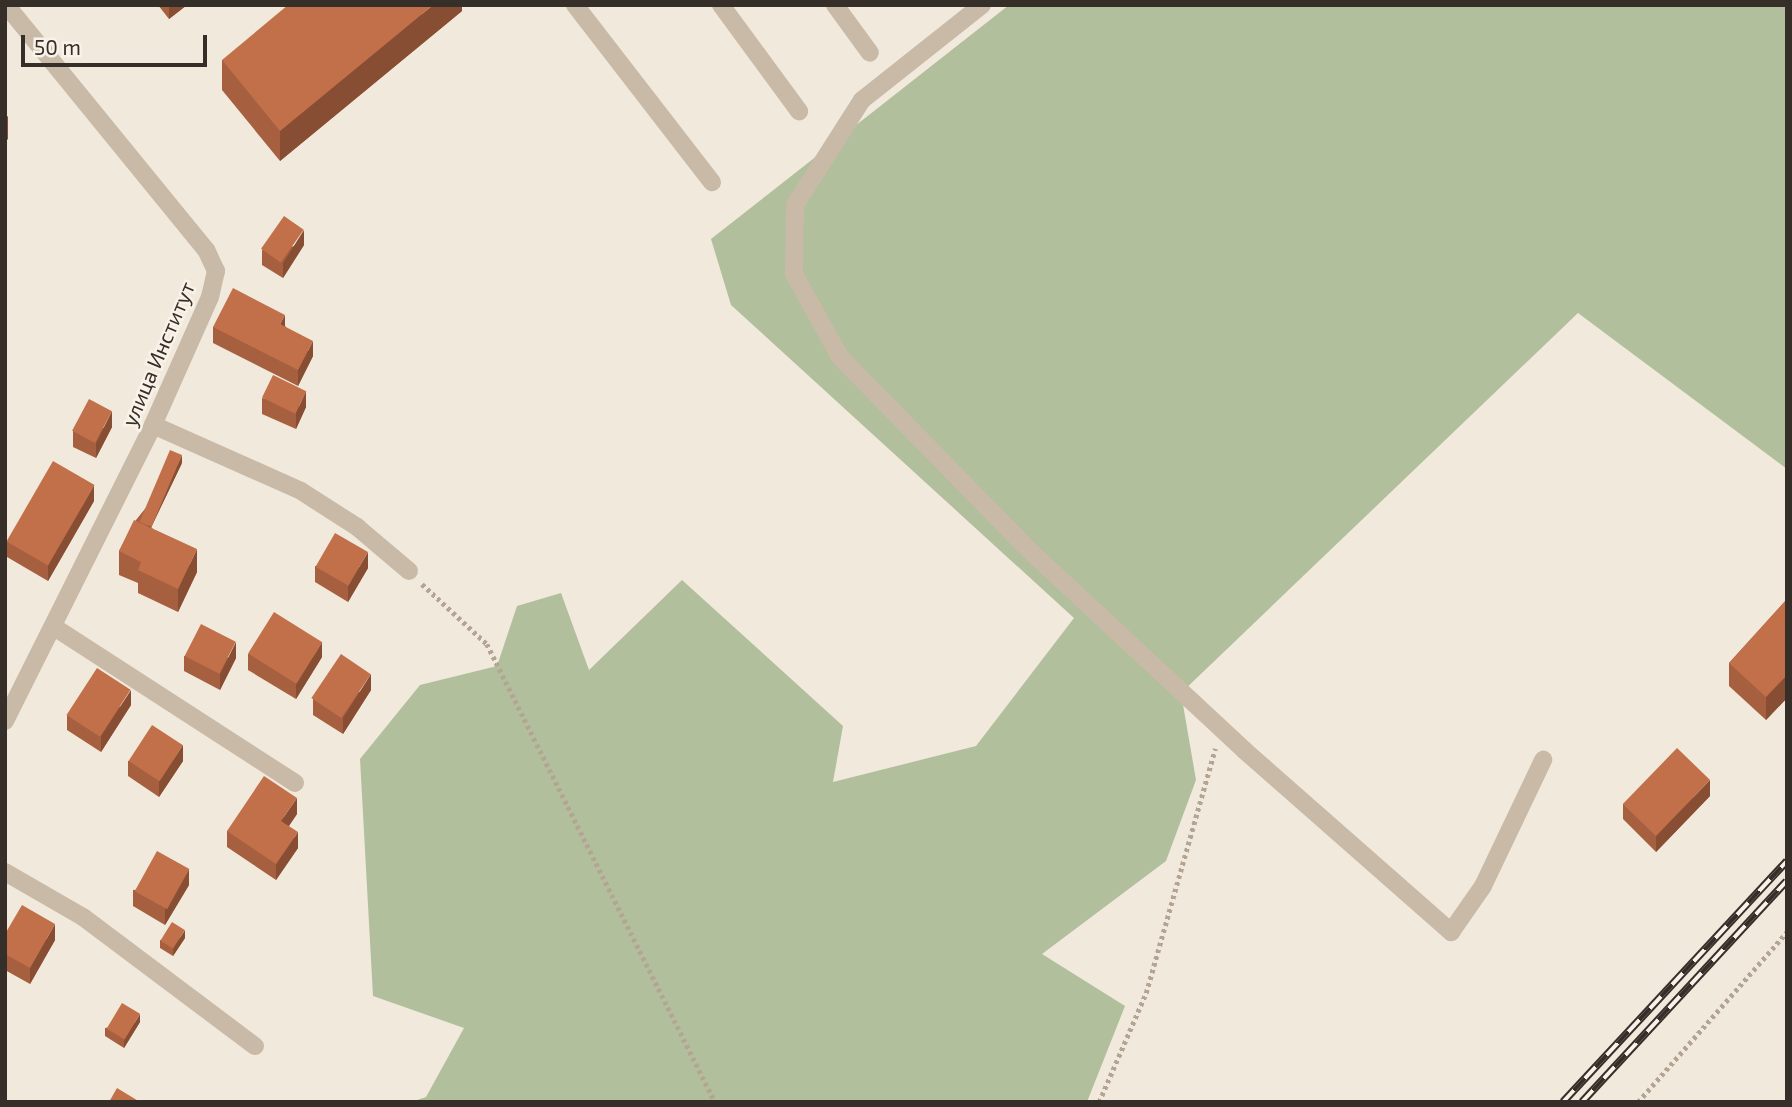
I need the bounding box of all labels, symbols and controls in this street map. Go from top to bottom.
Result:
scale bar [24,21,210,65]
text: 50 m [34,34,81,59]
street label: улица Институт [116,278,200,430]

